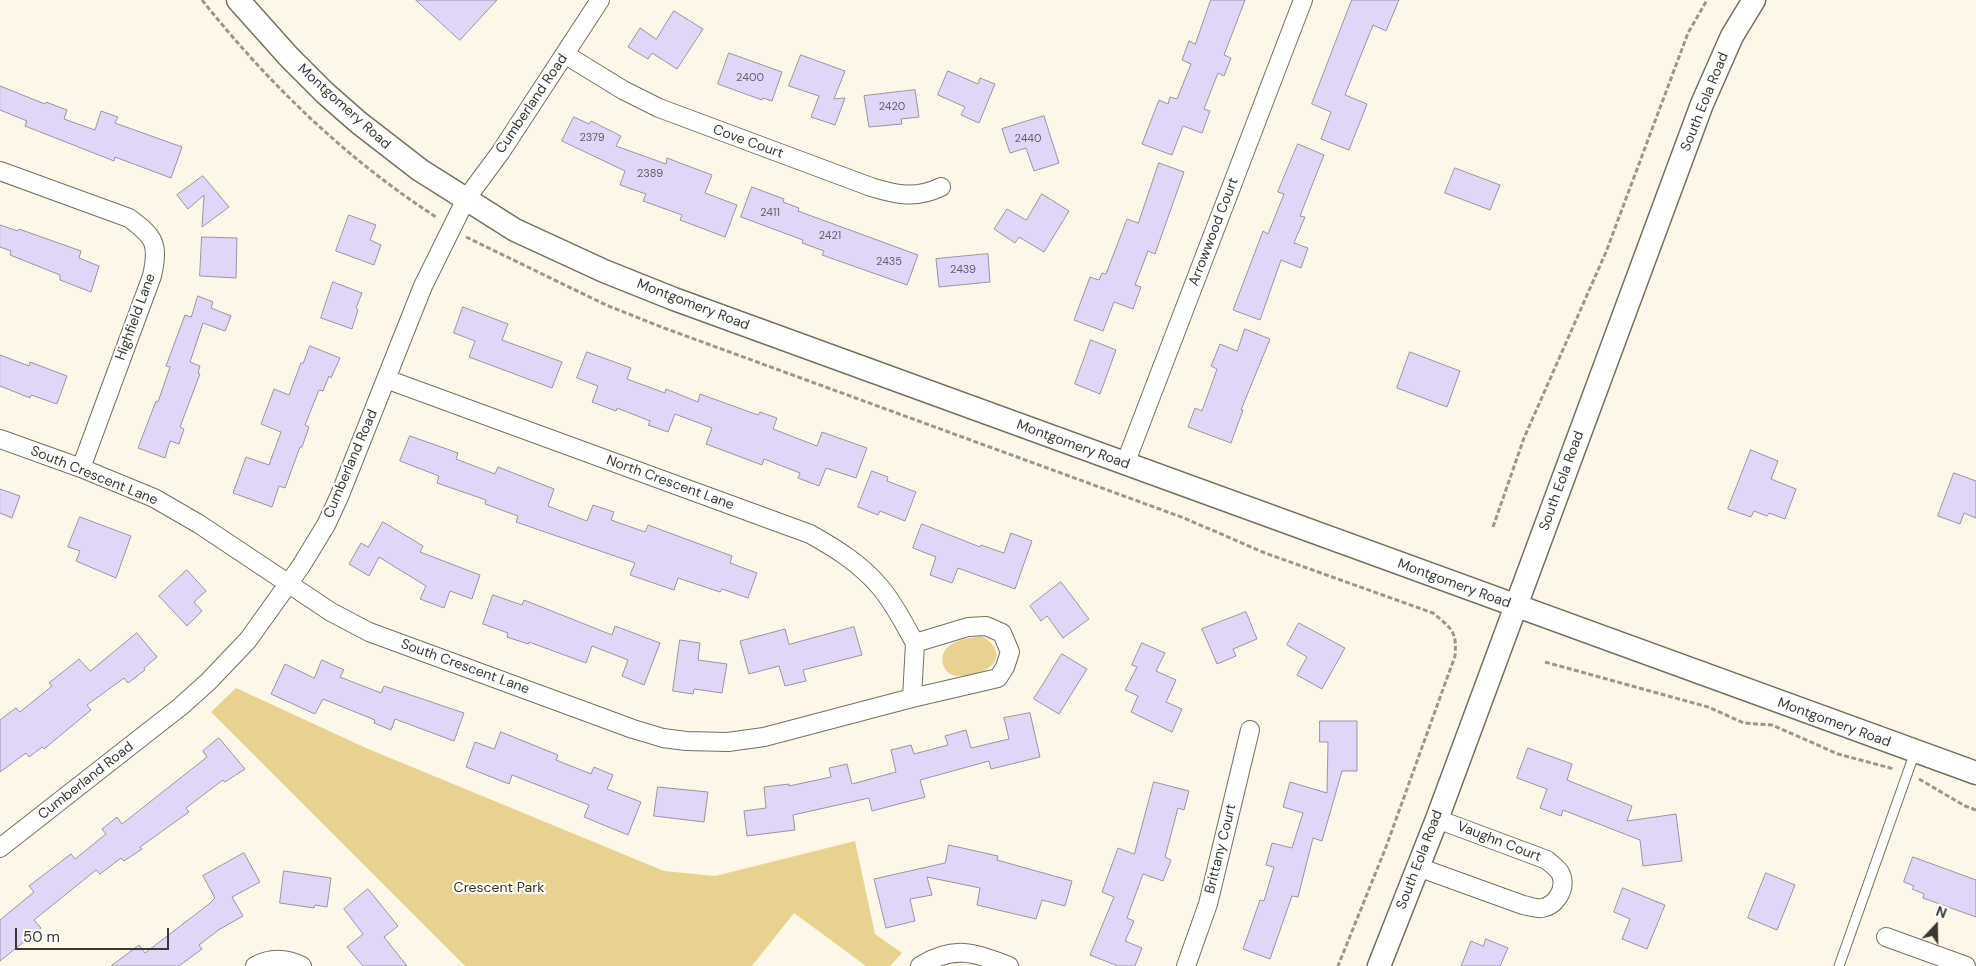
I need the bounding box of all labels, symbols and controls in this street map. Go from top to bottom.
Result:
street label: South Eola Road [1678,50,1732,154]
street label: Cumberland Road [493,51,571,157]
street label: Montgomery Road [294,61,394,153]
house number: 2400 [736,71,764,85]
house number: 2420 [879,100,905,114]
street label: Cove Court [710,121,786,163]
house number: 2379 [579,131,605,145]
house number: 2440 [1014,132,1042,146]
house number: 2389 [637,167,663,181]
street label: Arrowwood Court [1186,175,1242,289]
house number: 2411 [760,206,780,220]
house number: 2421 [819,229,841,243]
house number: 2435 [876,255,902,269]
house number: 2439 [950,263,976,277]
street label: Highfield Lane [113,271,159,363]
street label: Montgomery Road [634,276,752,334]
street label: Cumberland Road [321,407,381,521]
street label: Montgomery Road [1014,417,1132,473]
street label: South Eola Road [1536,429,1588,533]
street label: South Crescent Lane [28,443,160,509]
street label: North Crescent Lane [604,452,736,514]
street label: Montgomery Road [1395,556,1513,612]
street label: South Crescent Lane [398,636,532,698]
street label: Montgomery Road [1775,695,1893,751]
street label: Cumberland Road [35,739,137,823]
street label: Brittany Court [1202,802,1240,896]
street label: South Eola Road [1393,808,1447,912]
street label: Vaughn Court [1455,818,1543,866]
park label: Crescent Park [454,880,544,896]
north arrow [1911,901,1961,951]
text: N [1933,902,1949,922]
scale bar [18,918,171,950]
text: 50 m [23,927,60,947]

